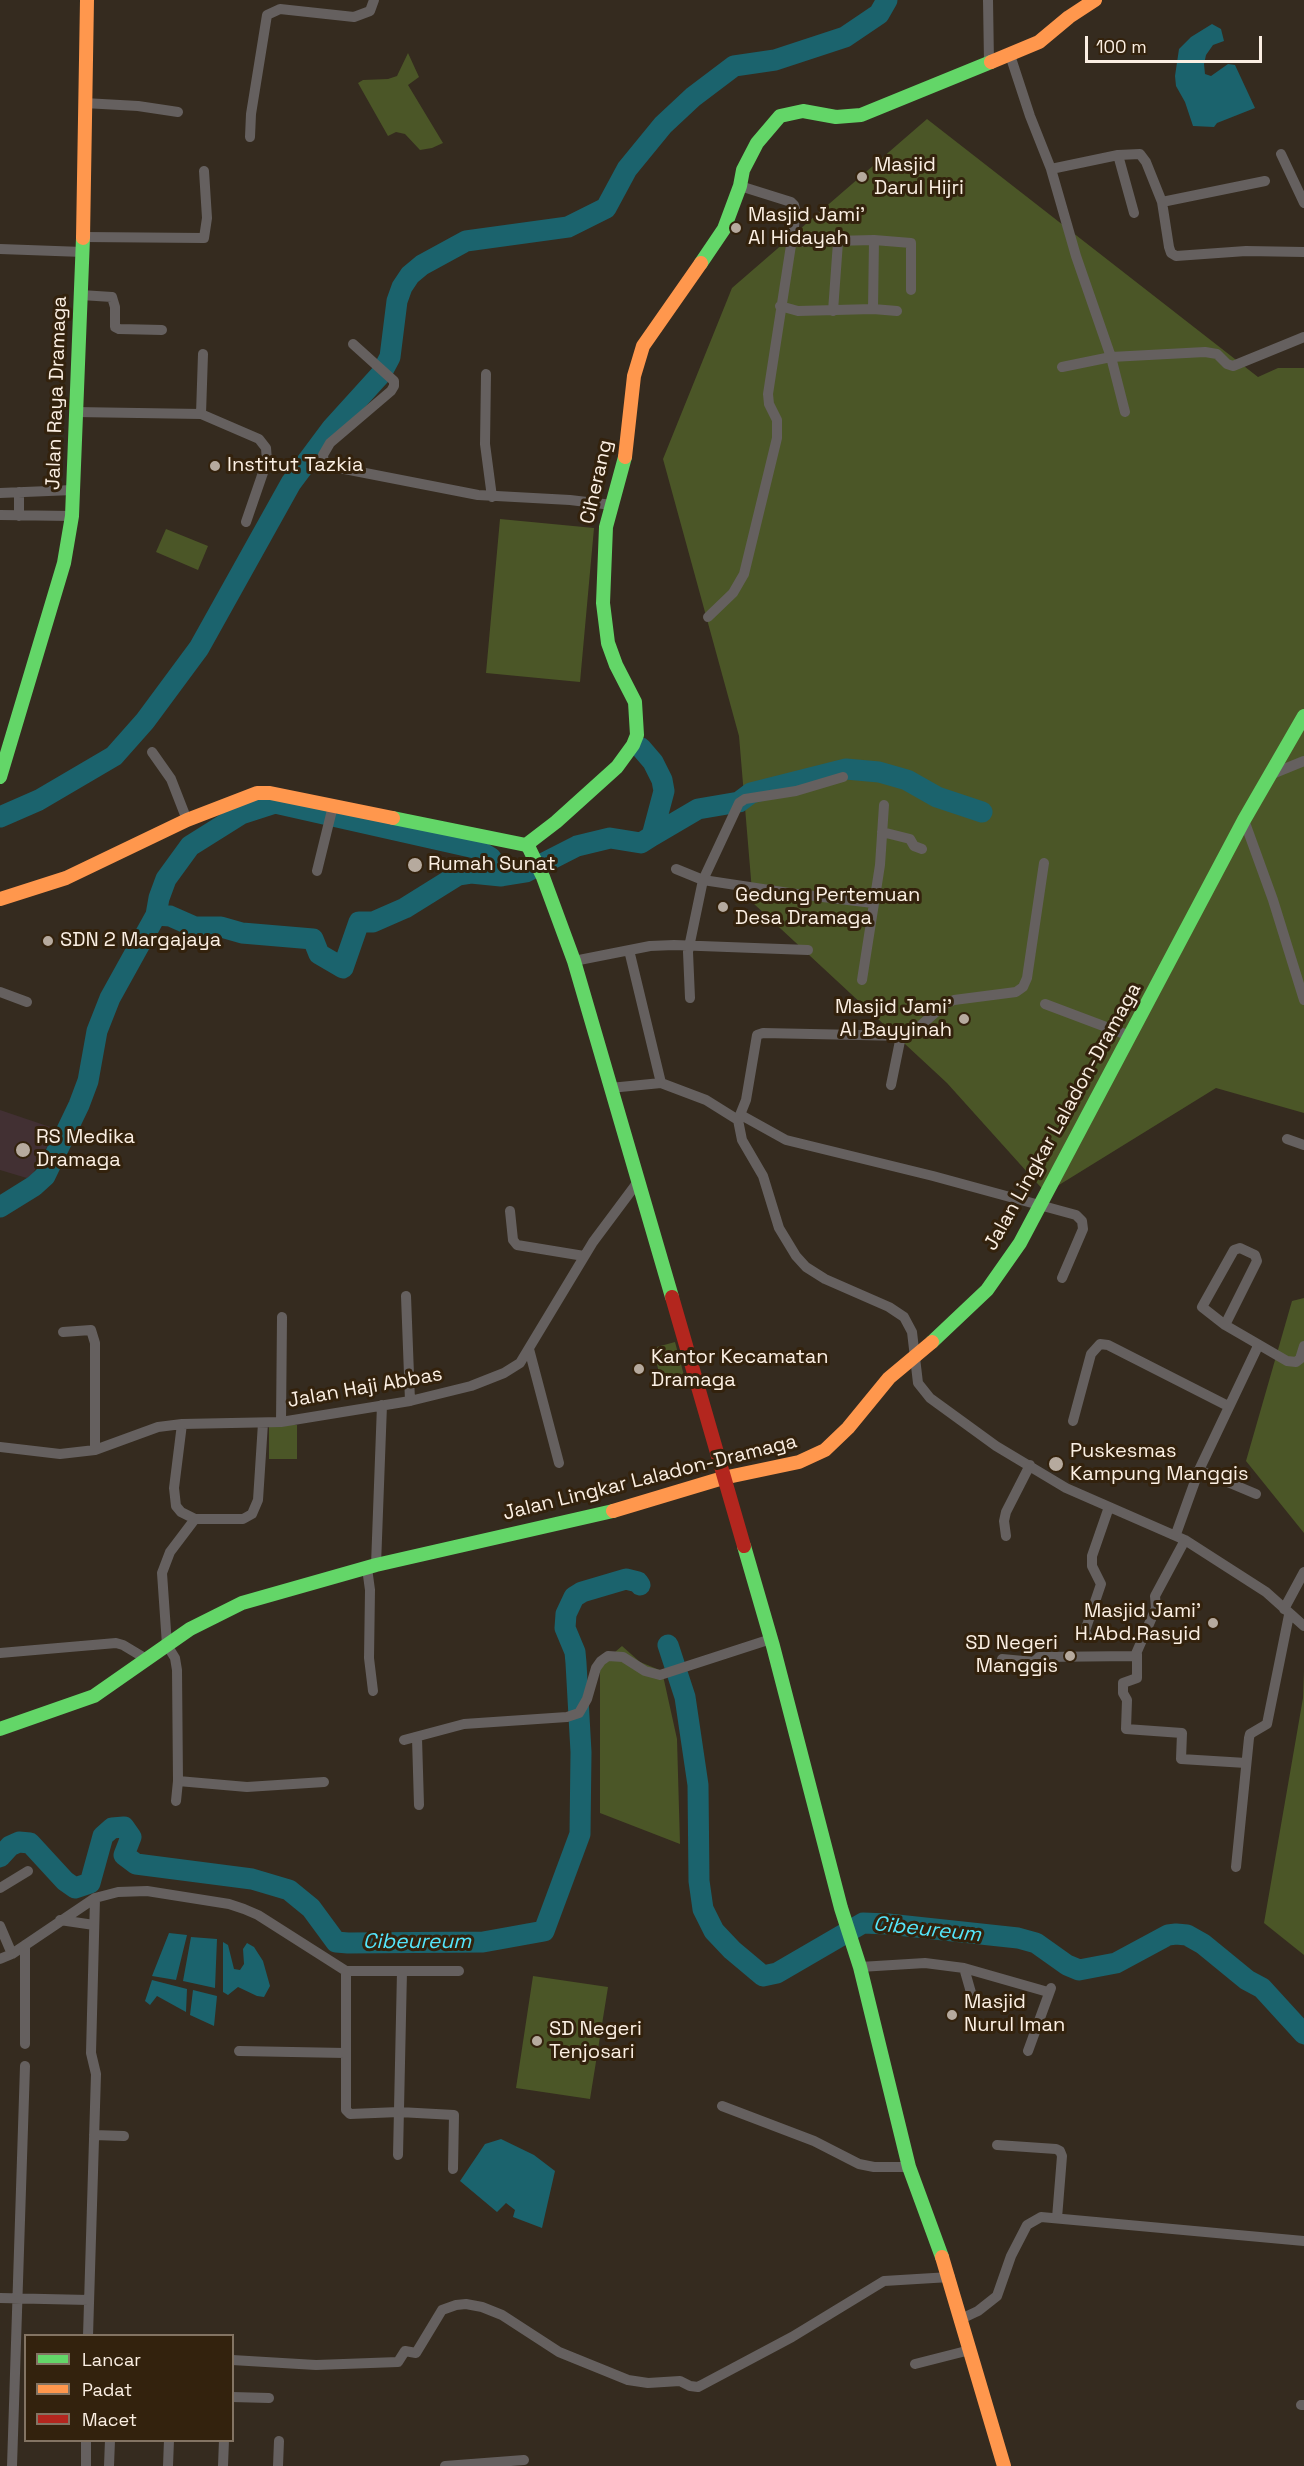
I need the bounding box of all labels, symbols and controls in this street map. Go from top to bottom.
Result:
scale bar [1088,24,1265,62]
text: 100 m [1096,35,1147,58]
place label: Masjid Darul Hijri [874,154,964,201]
marker: Masjid Darul Hijri [855,170,869,184]
place label: Masjid Jami' Al Hidayah [748,204,865,251]
marker: Masjid Jami' Al Hidayah [729,221,743,235]
street label: Jalan Raya Dramaga [42,296,72,490]
street label: Ciherang [576,438,618,526]
place label: Institut Tazkia [227,454,363,478]
marker: Institut Tazkia [208,459,222,473]
place label: Rumah Sunat [428,853,556,877]
marker: Rumah Sunat [406,856,424,874]
place label: Gedung Pertemuan Desa Dramaga [735,884,920,931]
marker: Gedung Pertemuan Desa Dramaga [716,900,730,914]
place label: SDN 2 Margajaya [60,929,221,953]
marker: SDN 2 Margajaya [41,934,55,948]
street label: Jalan Lingkar Laladon-Dramaga [979,979,1147,1255]
place label: Masjid Jami' Al Bayyinah [835,996,952,1043]
marker: Masjid Jami' Al Bayyinah [957,1012,971,1026]
place label: RS Medika Dramaga [36,1126,135,1173]
marker: RS Medika Dramaga [14,1141,32,1159]
place label: Kantor Kecamatan Dramaga [651,1346,829,1393]
marker: Kantor Kecamatan Dramaga [632,1362,646,1376]
street label: Jalan Haji Abbas [286,1363,444,1413]
street label: Jalan Lingkar Laladon-Dramaga [500,1430,800,1526]
place label: Puskesmas Kampung Manggis [1070,1440,1248,1487]
marker: Puskesmas Kampung Manggis [1047,1455,1065,1473]
place label: Masjid Jami' H.Abd.Rasyid [1075,1600,1201,1647]
marker: Masjid Jami' H.Abd.Rasyid [1206,1616,1220,1630]
place label: SD Negeri Manggis [965,1632,1058,1679]
marker: SD Negeri Manggis [1063,1649,1077,1663]
water label: Cibeureum [872,1912,982,1948]
water label: Cibeureum [363,1929,471,1955]
place label: Masjid Nurul Iman [964,1991,1065,2038]
marker: Masjid Nurul Iman [945,2008,959,2022]
place label: SD Negeri Tenjosari [549,2018,642,2065]
marker: SD Negeri Tenjosari [530,2034,544,2048]
legend [24,2334,234,2442]
text: Lancar [82,2348,141,2371]
text: Padat [82,2378,132,2401]
text: Macet [82,2408,137,2431]

